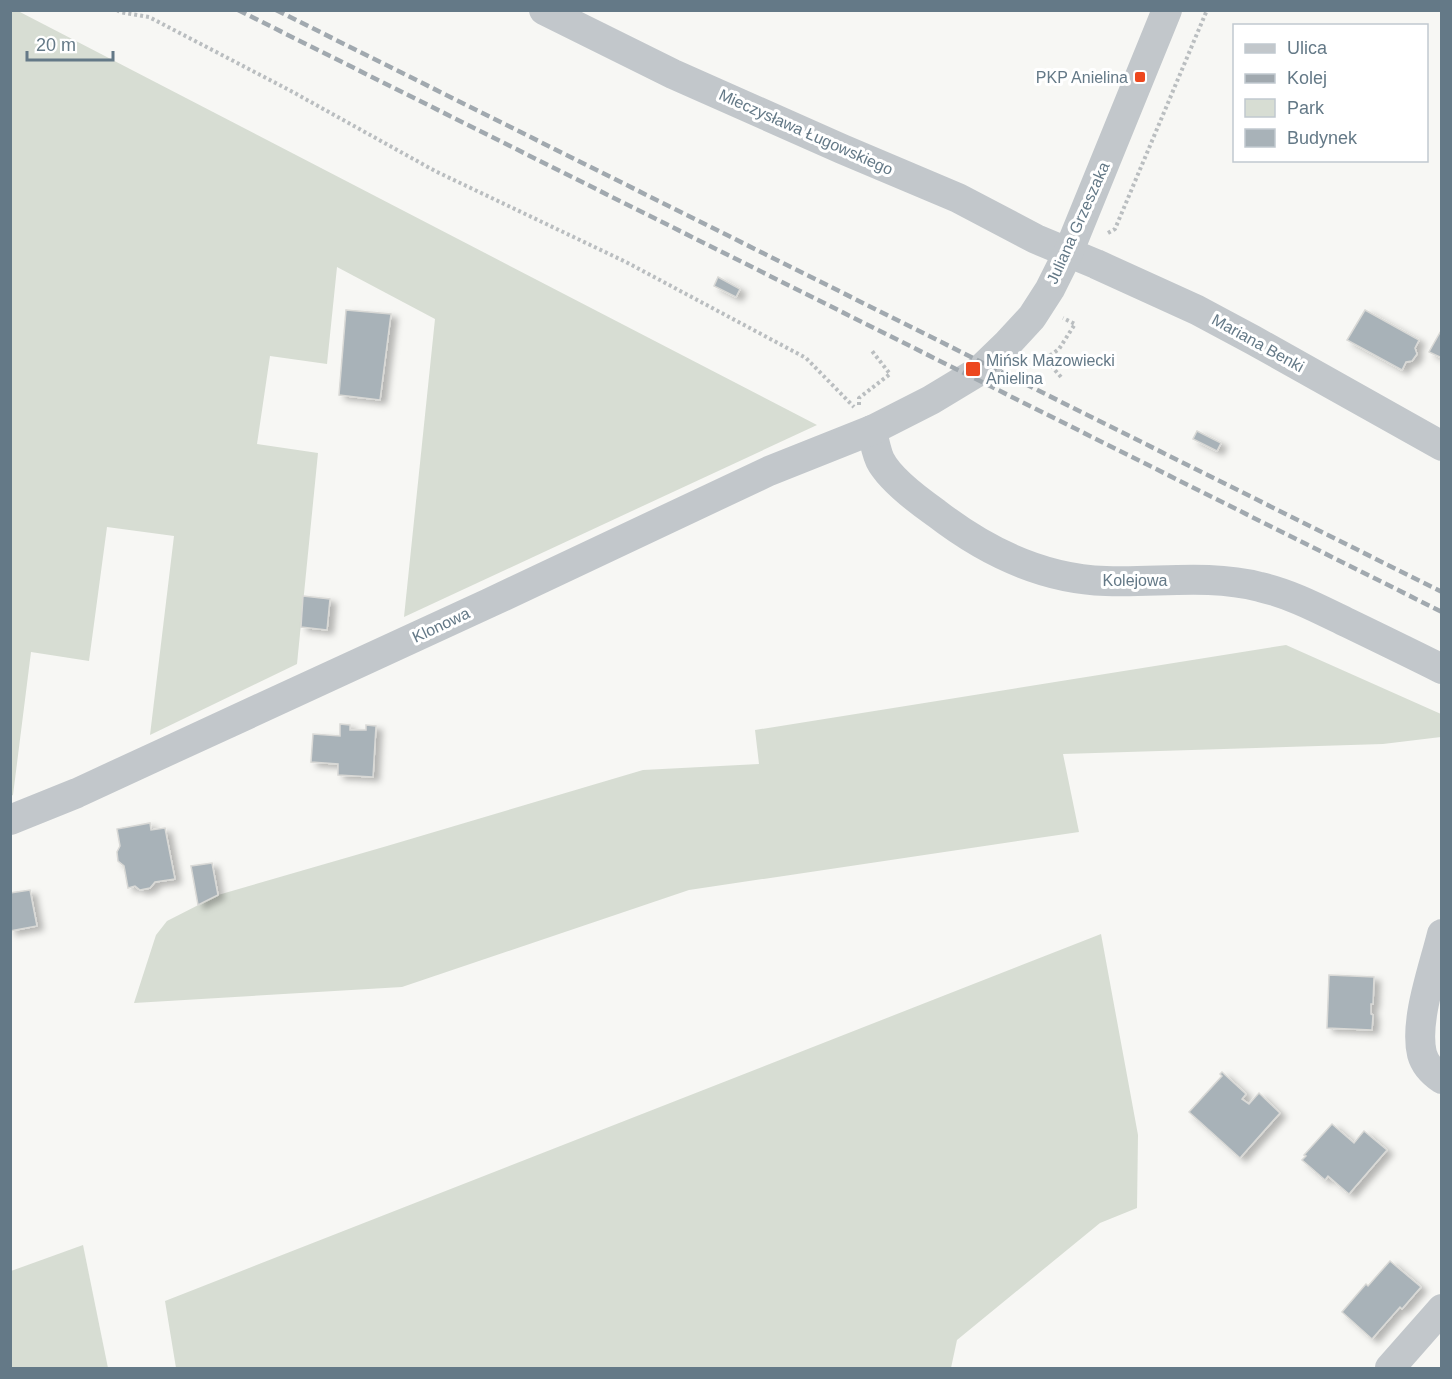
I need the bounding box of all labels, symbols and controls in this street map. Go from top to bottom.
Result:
scale bar [27,24,112,62]
legend [1233,24,1428,162]
text: 20 m [36,35,76,55]
text: Ulica [1287,38,1328,58]
text: Kolej [1287,68,1327,88]
place label: PKP Anielina [1036,69,1128,86]
marker: PKP Anielina [1133,70,1147,84]
street label: Mieczysława Ługowskiego [716,86,896,178]
text: Park [1287,98,1325,118]
text: Budynek [1287,128,1358,148]
street label: Juliana Grzeszaka [1043,159,1113,287]
street label: Mariana Benki [1209,311,1307,375]
place label: Mińsk Mazowiecki Anielina [986,352,1115,387]
marker: Mińsk Mazowiecki Anielina [964,360,982,378]
street label: Kolejowa [1103,572,1168,589]
street label: Klonowa [410,604,472,646]

